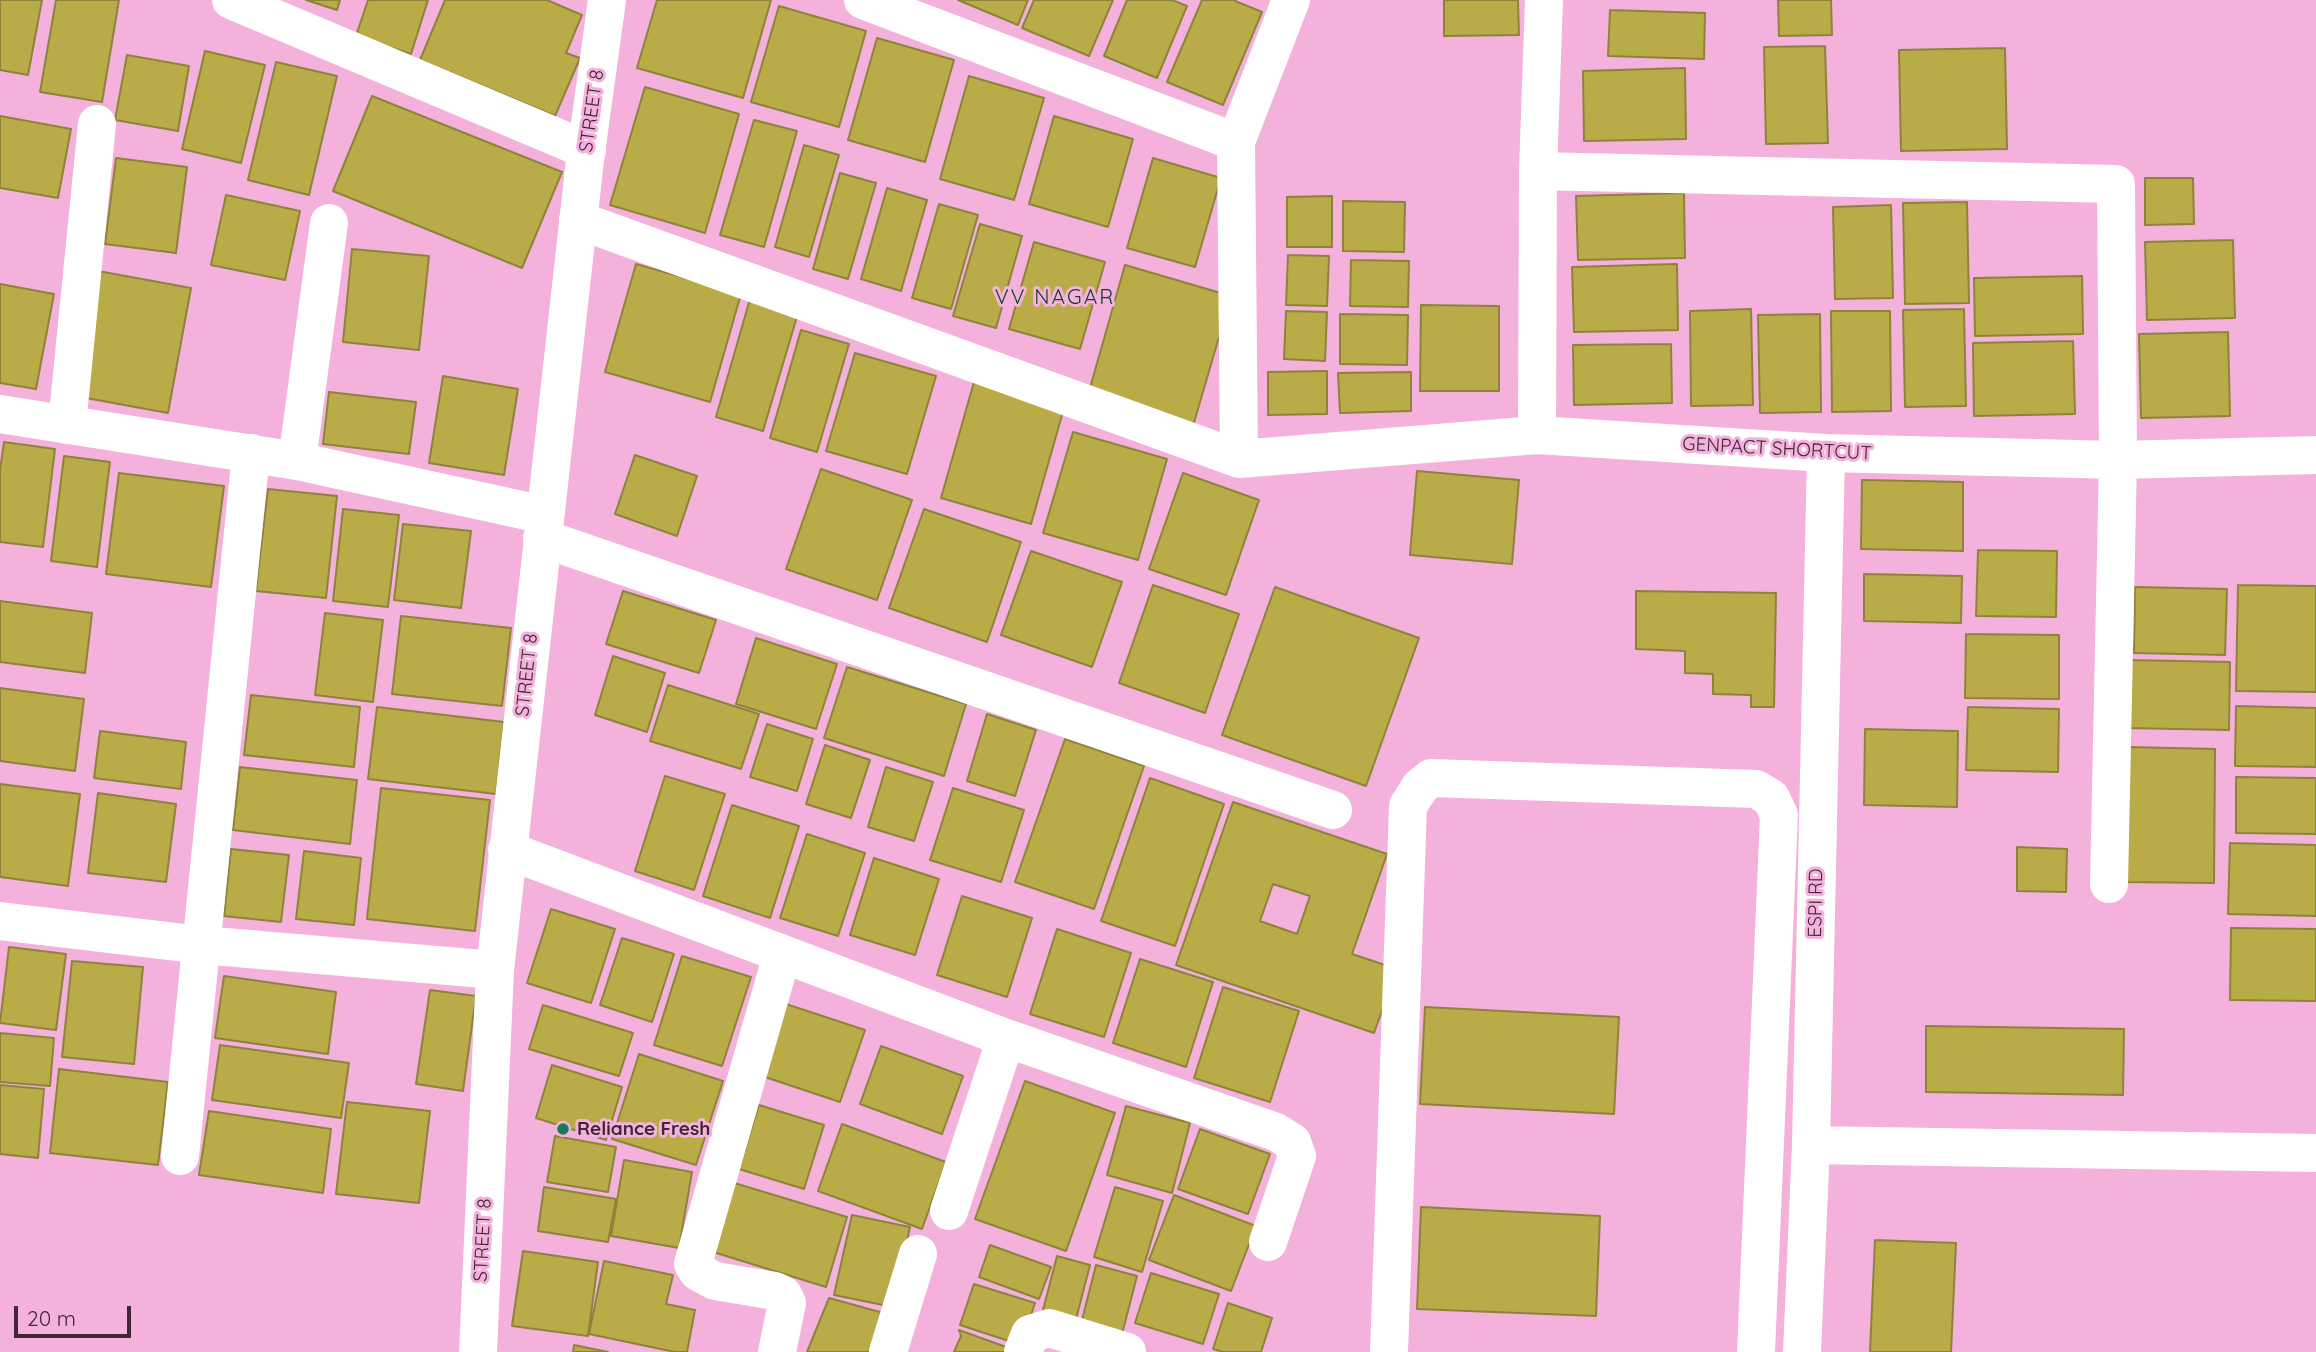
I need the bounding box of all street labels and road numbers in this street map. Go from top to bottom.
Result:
street label: STREET 8 [575,68,609,154]
street label: GENPACT SHORTCUT [1682,433,1872,465]
street label: STREET 8 [511,632,543,718]
street label: ESPI RD [1804,868,1828,938]
street label: STREET 8 [469,1198,497,1282]

